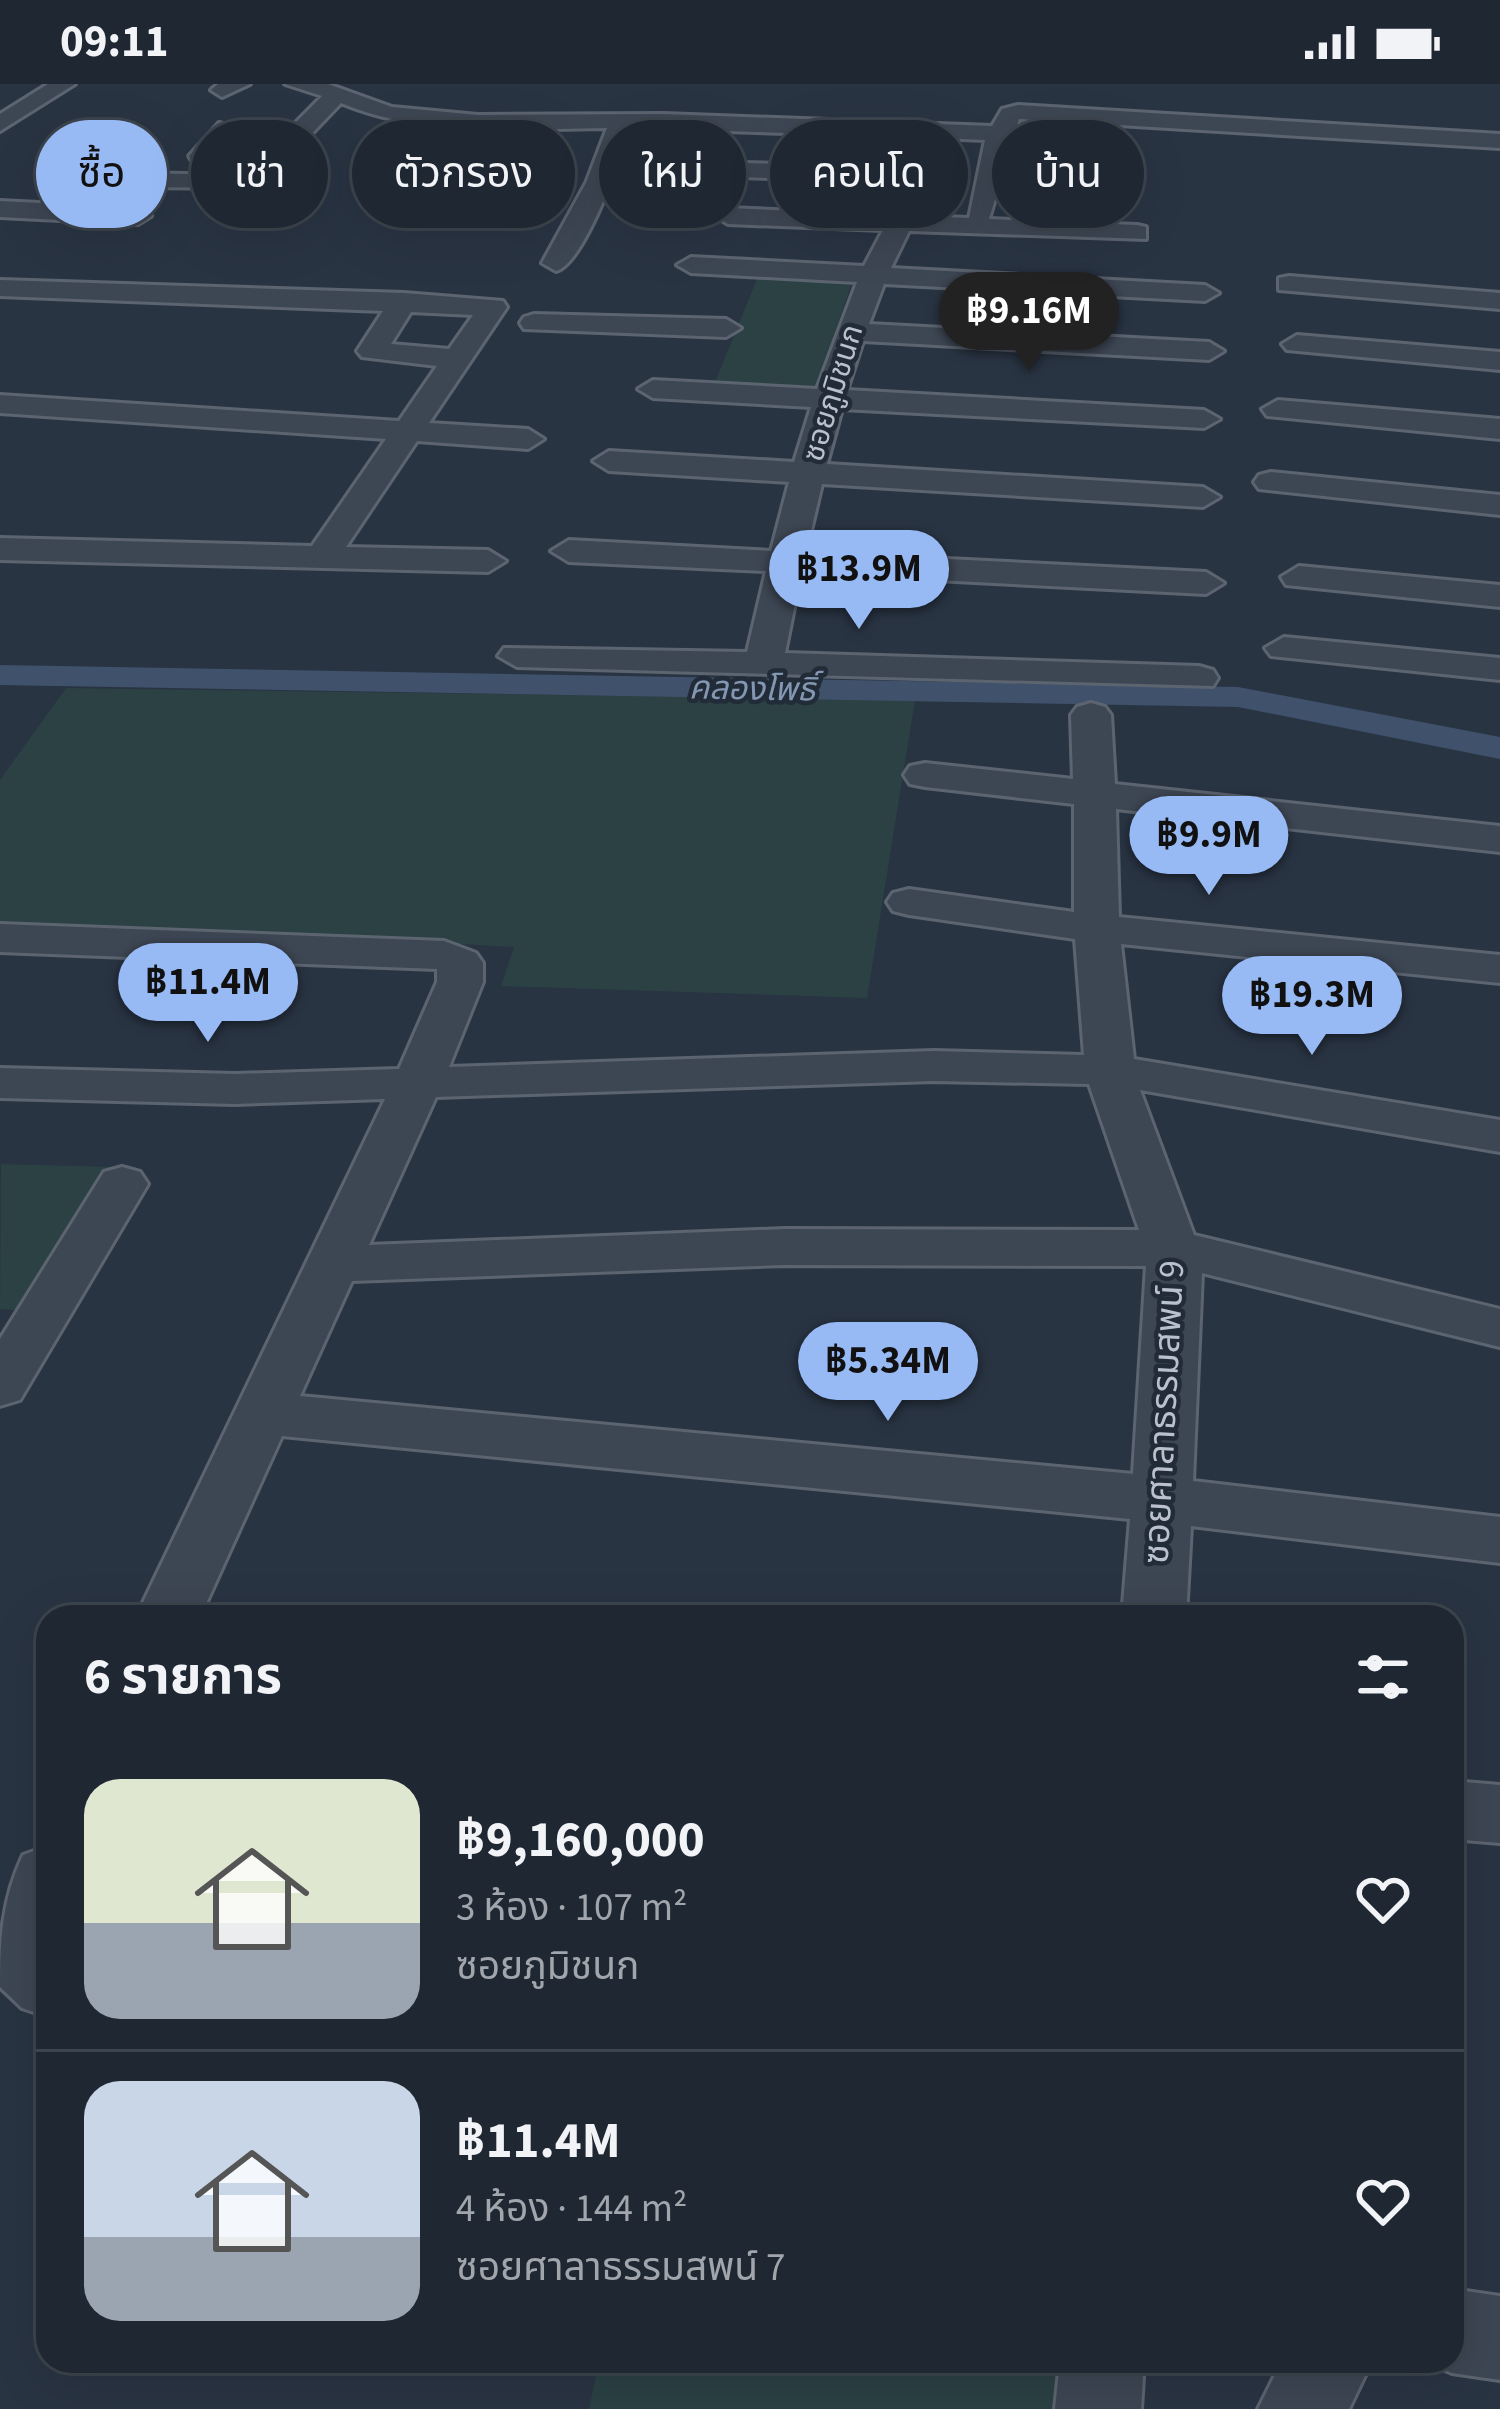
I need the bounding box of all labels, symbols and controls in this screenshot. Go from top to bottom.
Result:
text: 09:11 [60,10,169,74]
chip: ซื้อ [36,120,167,228]
chip: เช่า [191,120,328,228]
chip: ตัวกรอง [352,120,575,228]
chip: ใหม่ [599,120,746,228]
chip: คอนโด [770,120,968,228]
chip: บ้าน [992,120,1144,228]
pin: ฿9.16M [931,272,1127,374]
text: ฿9.16M [966,283,1092,339]
street label: ซอยภูมิชนก [792,319,874,467]
pin: ฿13.9M [761,530,957,632]
text: ฿13.9M [796,541,922,597]
water label: คลองโพธิ์ [688,664,824,714]
pin: ฿9.9M [1125,796,1293,898]
text: ฿9.9M [1156,807,1262,863]
pin: ฿11.4M [110,943,306,1045]
text: ฿11.4M [145,954,271,1010]
pin: ฿19.3M [1214,956,1410,1058]
text: ฿19.3M [1249,967,1375,1023]
street label: ซอยศาลาธรรมสพน์ 9 [1131,1259,1197,1565]
pin: ฿5.34M [790,1322,986,1424]
text: ฿5.34M [825,1333,951,1389]
text: 6 รายการ [84,1641,282,1713]
icon: filters [1350,1644,1416,1710]
text: ฿9,160,000 [456,1804,705,1876]
icon: home [180,1827,324,1971]
icon: heart [1350,1866,1416,1932]
text: 3 ห้อง · 107 m² [456,1880,687,1936]
text: ซอยภูมิชนก [456,1939,639,1995]
text: ฿11.4M [456,2105,621,2177]
icon: home [180,2129,324,2273]
icon: heart [1350,2168,1416,2234]
text: 4 ห้อง · 144 m² [456,2181,687,2237]
text: ซอยศาลาธรรมสพน์ 7 [456,2240,785,2296]

